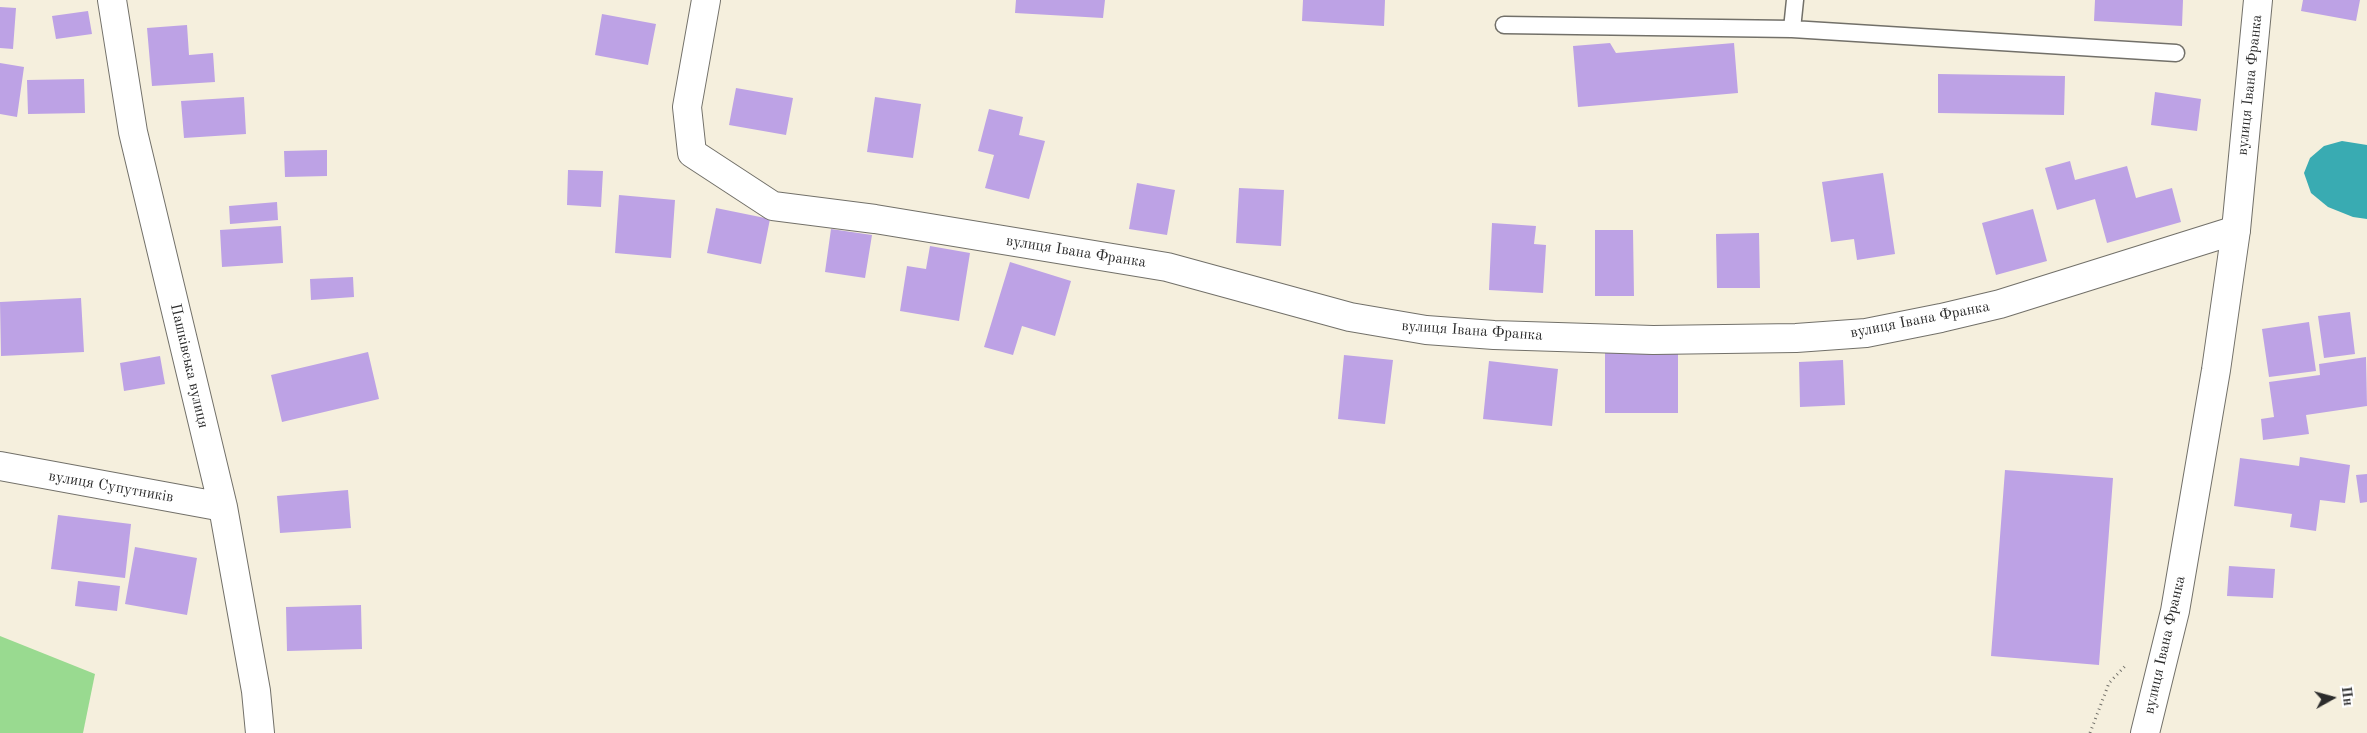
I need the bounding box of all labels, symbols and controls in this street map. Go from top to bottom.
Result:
street label: вулиця Івана Франка [2234,14,2266,156]
street label: вулиця Івана Франка [1005,232,1147,272]
street label: вулиця Івана Франка [1849,298,1991,342]
street label: Пашківська вулиця [166,302,212,430]
street label: вулиця Івана Франка [1401,317,1543,345]
street label: вулиця Супутників [47,467,175,507]
street label: вулиця Івана Франка [2140,574,2190,716]
north arrow [2307,673,2357,723]
text: Пн [2339,686,2355,707]

